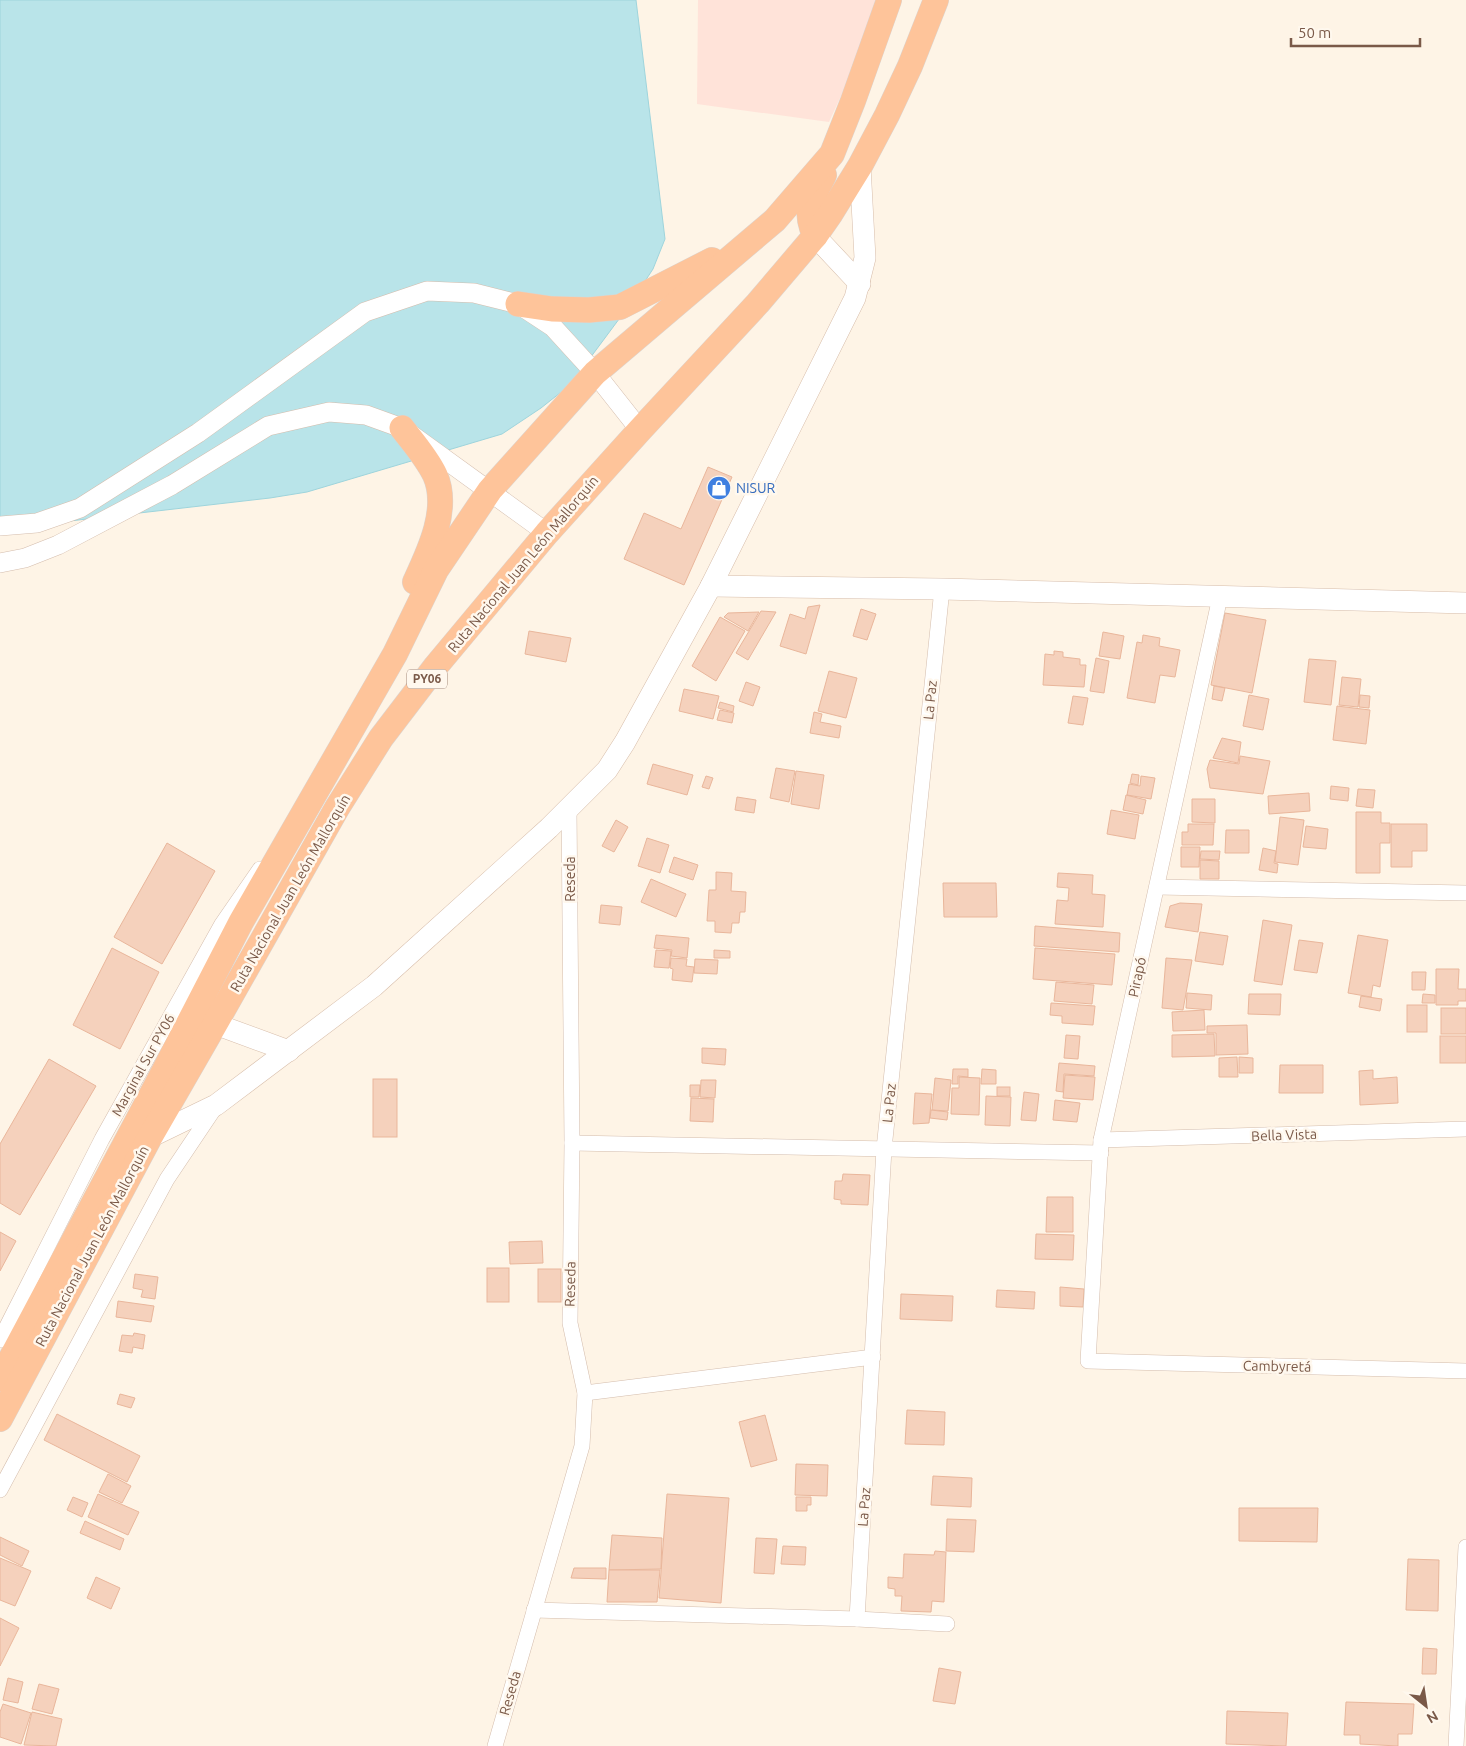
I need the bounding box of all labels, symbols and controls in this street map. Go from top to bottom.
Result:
scale bar [1291,15,1420,47]
text: 50 m [1298,24,1331,41]
street label: Ruta Nacional Juan León Mallorquín [444,473,602,655]
shop icon: NISUR [706,475,732,501]
place label: NISUR [736,480,775,496]
road number: PY06 [407,670,447,689]
street label: La Paz [920,680,940,720]
street label: Ruta Nacional Juan León Mallorquín [227,791,353,995]
street label: Reseda [562,856,578,902]
street label: Pirapó [1125,955,1149,999]
street label: Marginal Sur PY06 [108,1011,178,1119]
street label: La Paz [879,1083,899,1123]
street label: Bella Vista [1251,1126,1317,1144]
street label: Ruta Nacional Juan León Mallorquín [32,1143,152,1349]
street label: Reseda [562,1261,578,1307]
street label: Cambyretá [1243,1357,1311,1375]
street label: La Paz [855,1487,873,1527]
street label: Reseda [496,1669,524,1717]
north arrow [1401,1681,1451,1731]
text: N [1424,1708,1441,1727]

